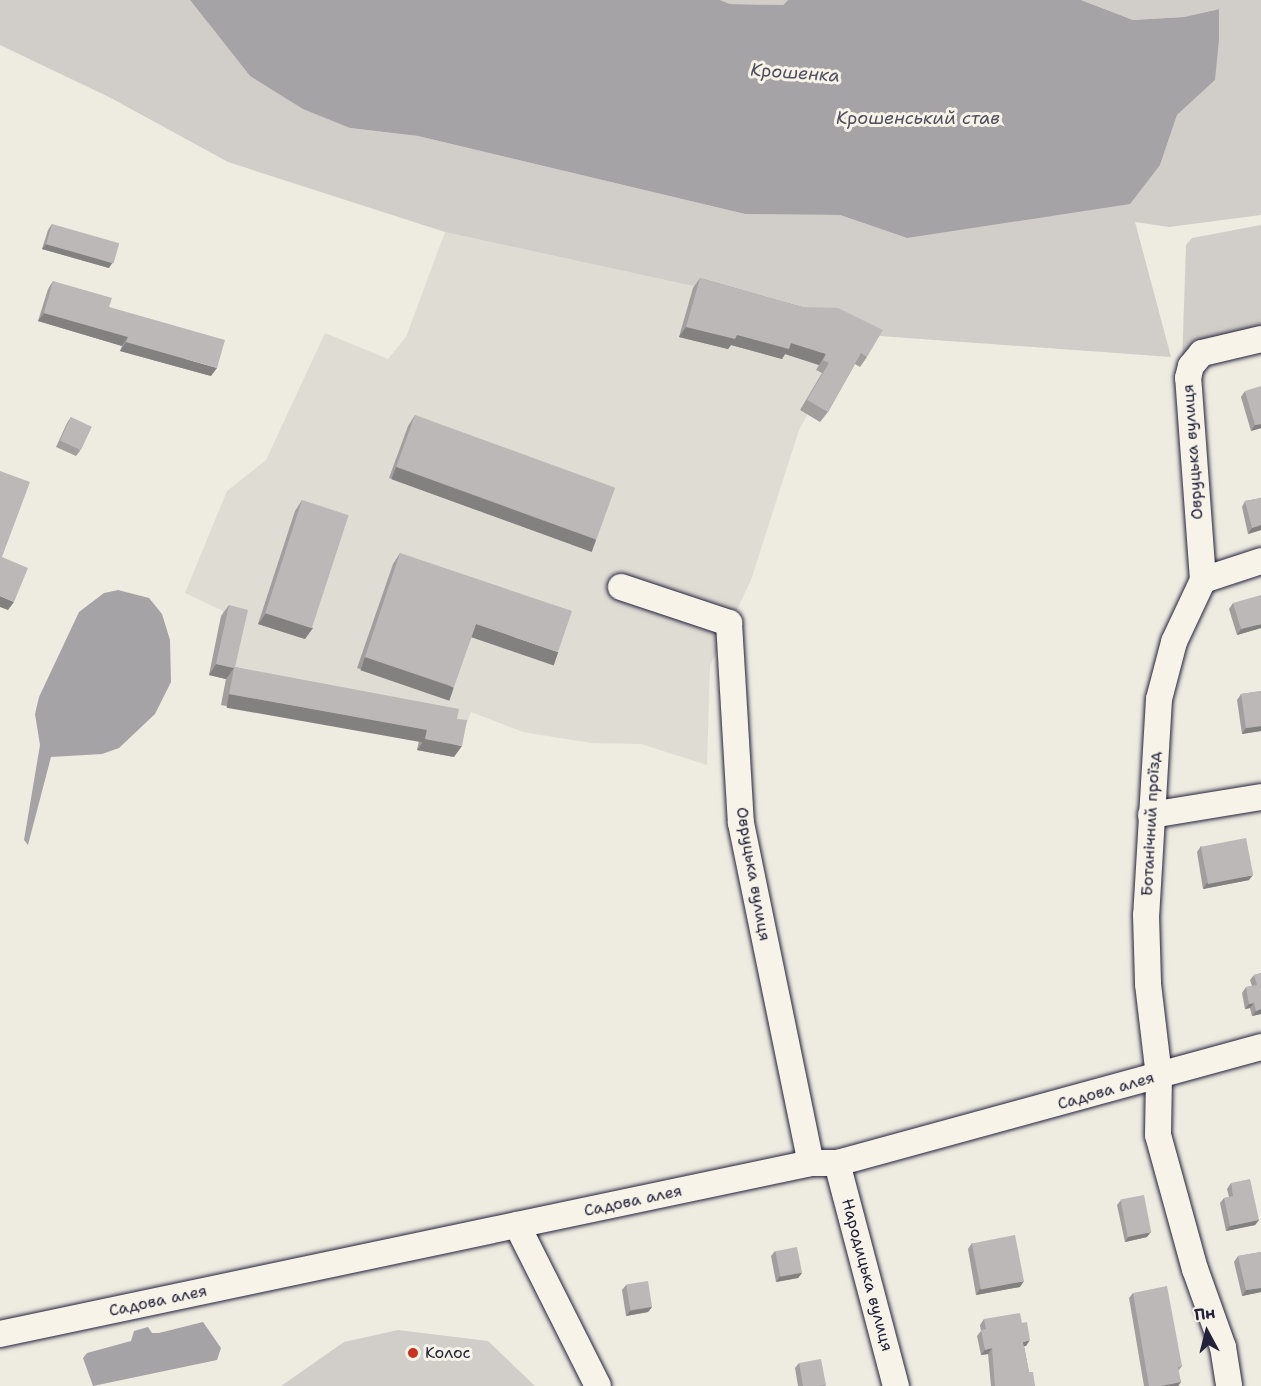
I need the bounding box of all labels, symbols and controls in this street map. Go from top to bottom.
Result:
water label: Крошенка [750,59,840,87]
water label: Крошенський став [836,107,1000,129]
street label: Овруцька вулиця [1179,384,1207,520]
street label: Ботанічний проїзд [1138,751,1164,897]
street label: Овруцька вулиця [732,806,774,942]
street label: Садова алея [1055,1068,1157,1114]
street label: Садова алея [582,1181,684,1221]
street label: Народицька вулиця [837,1197,897,1353]
street label: Садова алея [107,1281,209,1321]
north arrow [1177,1302,1237,1362]
text: Пн [1193,1302,1217,1325]
place label: Колос [425,1343,471,1363]
marker: Колос [406,1346,420,1360]

